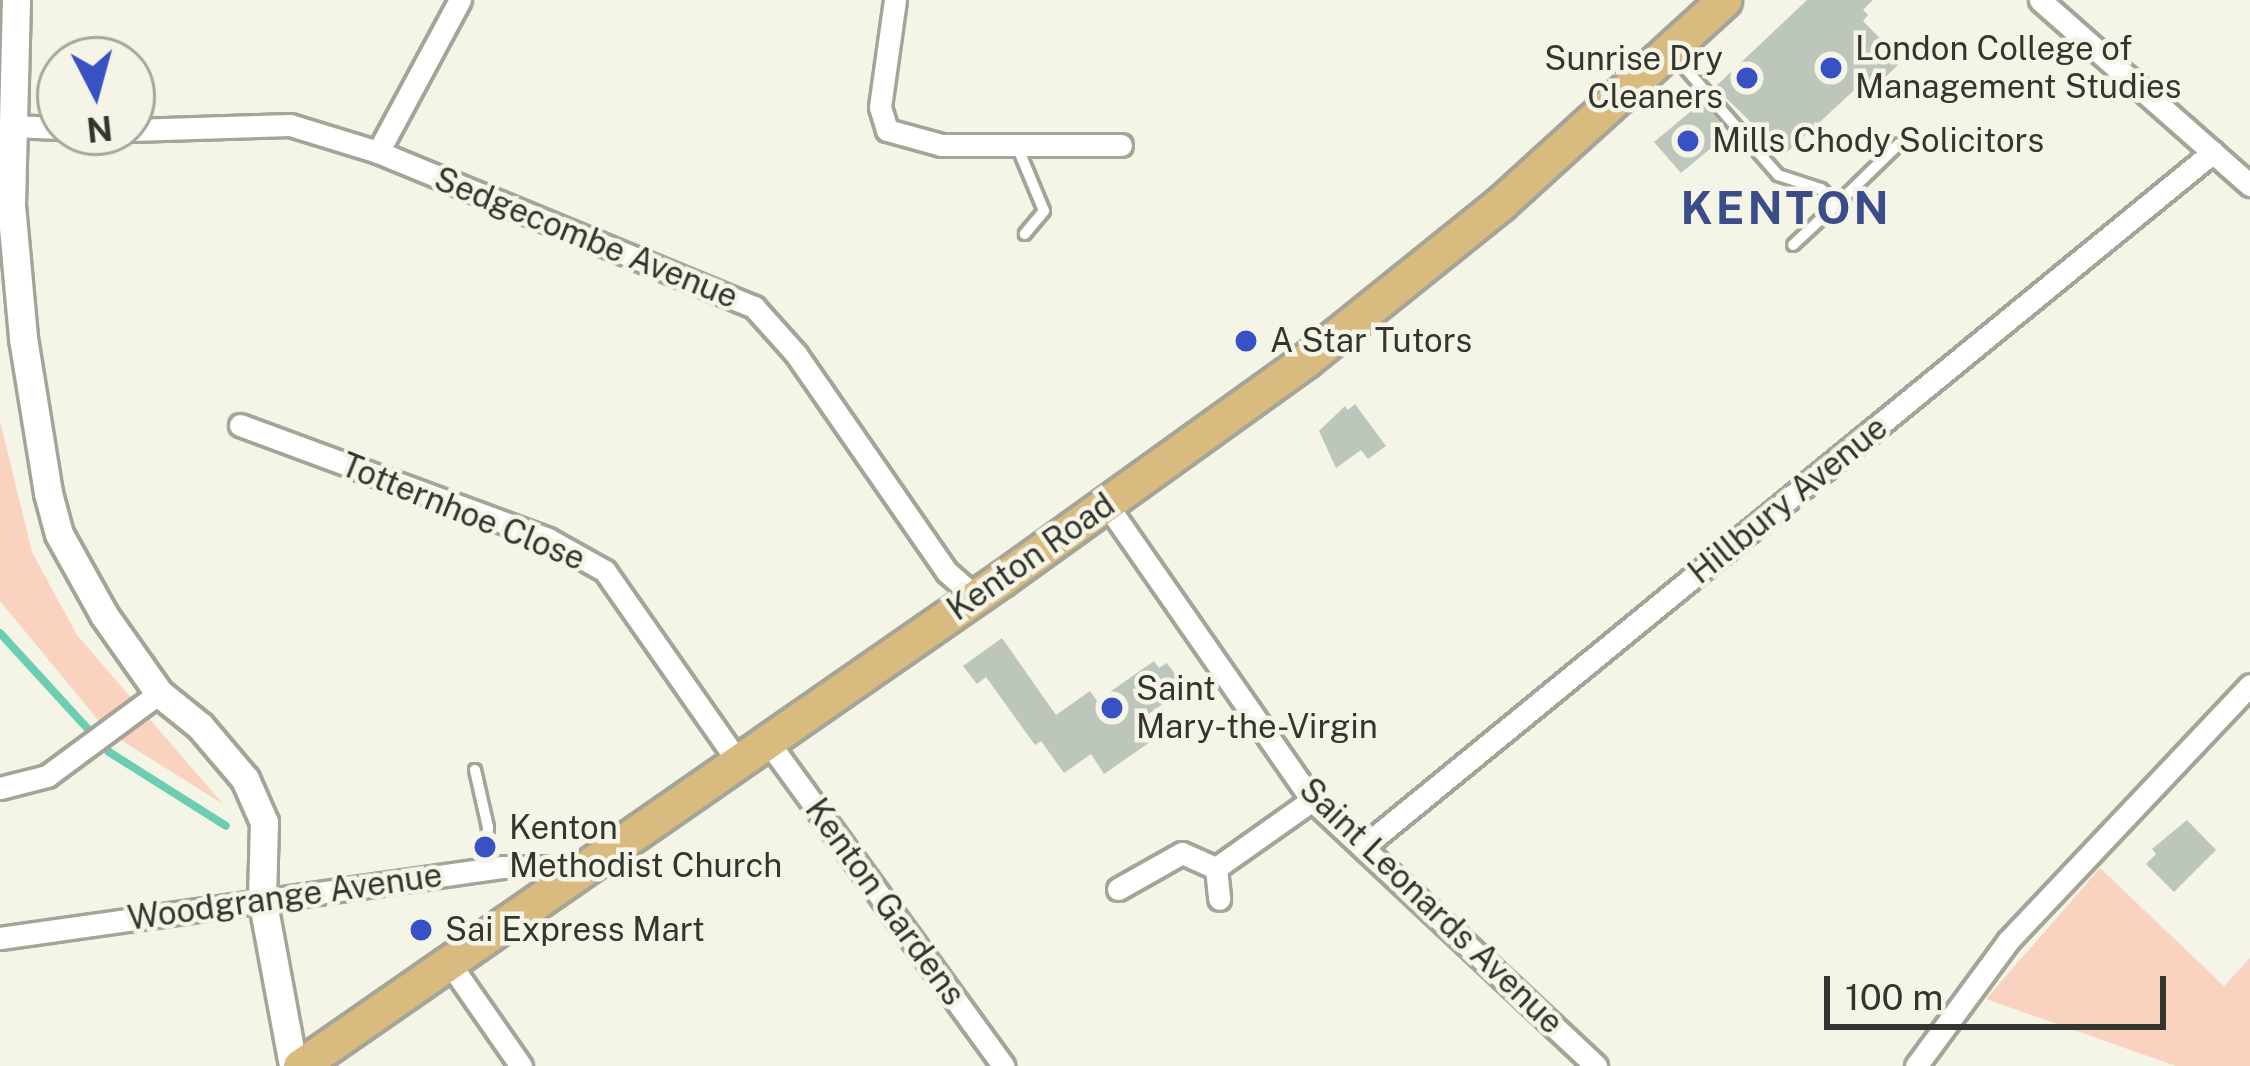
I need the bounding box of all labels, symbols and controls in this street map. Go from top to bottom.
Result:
place label: London College of Management Studies [1855,29,2181,107]
north arrow [36,36,156,156]
place label: Sunrise Dry Cleaners [1544,39,1723,117]
marker: London College of Management Studies [1818,55,1844,81]
marker: Sunrise Dry Cleaners [1734,65,1760,91]
text: N [85,109,114,149]
place label: Mills Chody Solicitors [1712,121,2044,161]
marker: Mills Chody Solicitors [1675,128,1701,154]
street label: Sedgecombe Avenue [428,159,744,317]
district label: KENTON [1680,181,1892,235]
place label: A Star Tutors [1270,321,1472,361]
marker: A Star Tutors [1233,328,1259,354]
street label: Hillbury Avenue [1681,408,1895,592]
street label: Totternhoe Close [335,445,591,579]
street label: Kenton Road [940,485,1122,629]
place label: Saint Mary-the-Virgin [1136,669,1378,747]
marker: Saint Mary-the-Virgin [1099,695,1125,721]
street label: Saint Leonards Avenue [1291,770,1571,1042]
street label: Kenton Gardens [797,791,973,1013]
place label: Kenton Methodist Church [509,808,782,886]
marker: Kenton Methodist Church [472,834,498,860]
street label: Woodgrange Avenue [125,855,445,939]
place label: Sai Express Mart [445,910,705,950]
marker: Sai Express Mart [408,917,434,943]
scale bar [1830,952,2172,1026]
text: 100 m [1845,976,1943,1018]

